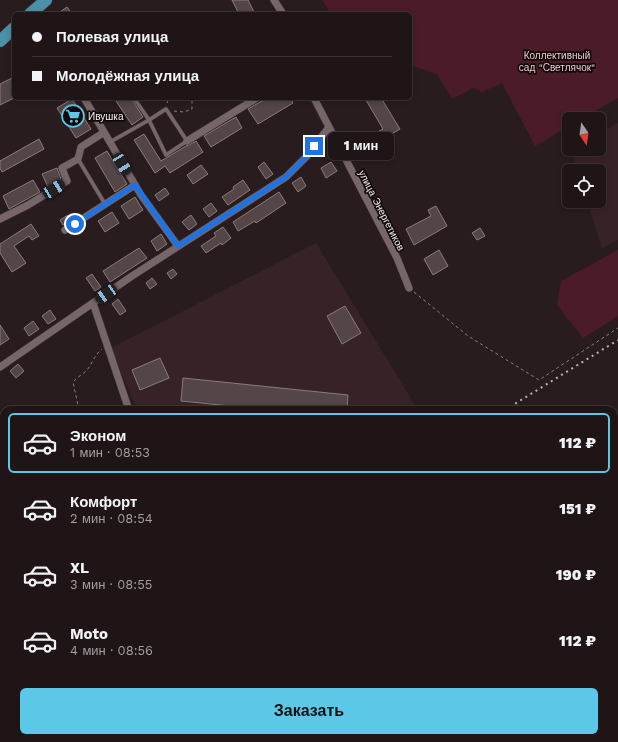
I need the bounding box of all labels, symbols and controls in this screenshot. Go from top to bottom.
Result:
text: Полевая улица [56,28,168,46]
park label: Коллективный сад "Светлячок" [519,50,595,73]
text: Молодёжная улица [56,67,199,85]
supermarket icon: Ивушка [60,103,86,129]
place label: Ивушка [88,111,124,122]
north arrow [562,112,606,156]
map controls [562,112,606,208]
callout: 1 мин [328,132,394,160]
route end [305,137,323,155]
text: 1 мин [344,138,378,153]
car [111,151,133,177]
button: locate [562,164,606,208]
street label: улица Энергетиков [356,168,407,252]
car [41,178,67,200]
route start [66,215,84,233]
car [93,282,119,306]
icon: car [22,425,58,461]
text: Эконом [70,427,126,445]
text: 112 ₽ [559,434,596,452]
text: 1 мин · 08:53 [70,445,150,460]
icon: car [22,491,58,527]
text: Комфорт [70,493,137,511]
text: 151 ₽ [559,500,596,518]
text: 2 мин · 08:54 [70,511,153,526]
icon: car [22,557,58,593]
text: XL [70,559,89,577]
text: 190 ₽ [556,566,596,584]
text: 3 мин · 08:55 [70,577,152,592]
icon: car [22,623,58,659]
text: Moto [70,625,108,643]
text: 112 ₽ [559,632,596,650]
text: 4 мин · 08:56 [70,643,153,658]
button: Заказать [20,688,598,734]

